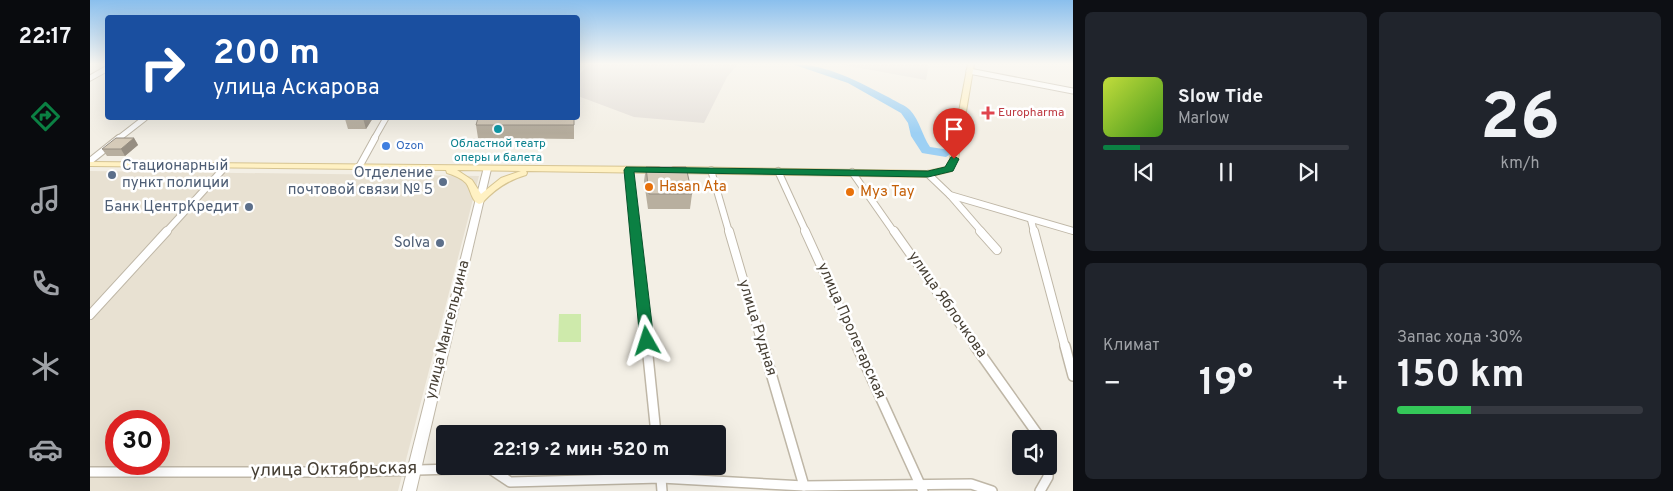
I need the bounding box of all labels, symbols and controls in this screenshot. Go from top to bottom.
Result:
text: 22:17 [19,24,71,51]
text: 200 m [213,32,320,76]
icon: right [130,35,195,100]
text: улица Аскарова [213,75,380,102]
text: 26 [1480,80,1560,162]
text: Slow Tide [1178,85,1263,109]
icon: directions [28,99,63,134]
place label: Europharma [998,105,1064,121]
marker: Europharma [982,107,994,119]
pin [933,108,975,159]
text: Marlow [1178,109,1230,129]
icon: arrive [940,115,968,143]
marker: Областной театр оперы и балета [492,123,504,135]
place label: Областной театр оперы и балета [450,136,546,166]
place label: Ozon [396,138,424,154]
marker: Ozon [380,140,392,152]
text: km/h [1501,154,1539,174]
place label: Стационарный пункт полиции [122,157,229,193]
icon: previous [1130,158,1158,186]
icon: pause [1212,158,1240,186]
icon: next [1294,158,1322,186]
place label: Отделение почтовой связи № 5 [288,164,433,200]
marker: Стационарный пункт полиции [106,169,118,181]
marker: Отделение почтовой связи № 5 [437,176,449,188]
place label: Hasan Ata [659,178,727,197]
marker: Hasan Ata [643,181,655,193]
icon: music [28,182,63,217]
place label: Муз Тау [860,183,915,202]
marker: Муз Тау [844,186,856,198]
place label: Банк ЦентрКредит [104,198,239,217]
marker: Банк ЦентрКредит [243,201,255,213]
place label: Solva [394,234,430,253]
marker: Solva [434,237,446,249]
street label: улица Яблочкова [903,248,991,362]
street label: улица Мангельдина [422,258,474,402]
street label: улица Пролетарская [812,260,890,402]
icon: phone [28,266,63,301]
street label: улица Рудная [733,278,781,378]
position arrow [620,314,672,366]
text: Запас хода · 30% [1397,328,1523,348]
text: Климат [1103,336,1160,356]
icon: climate [28,349,63,384]
text: 150 km [1397,352,1524,401]
text: 19° [1199,360,1253,409]
text: − [1103,367,1121,403]
text: + [1331,367,1349,403]
speed limit sign: 30 [105,410,170,475]
map controls [1012,430,1057,475]
button: sound [1012,430,1057,475]
icon: car [28,432,63,467]
text: 22:19 · 2 мин · 520 m [493,438,669,462]
street label: улица Октябрьская [250,457,418,483]

